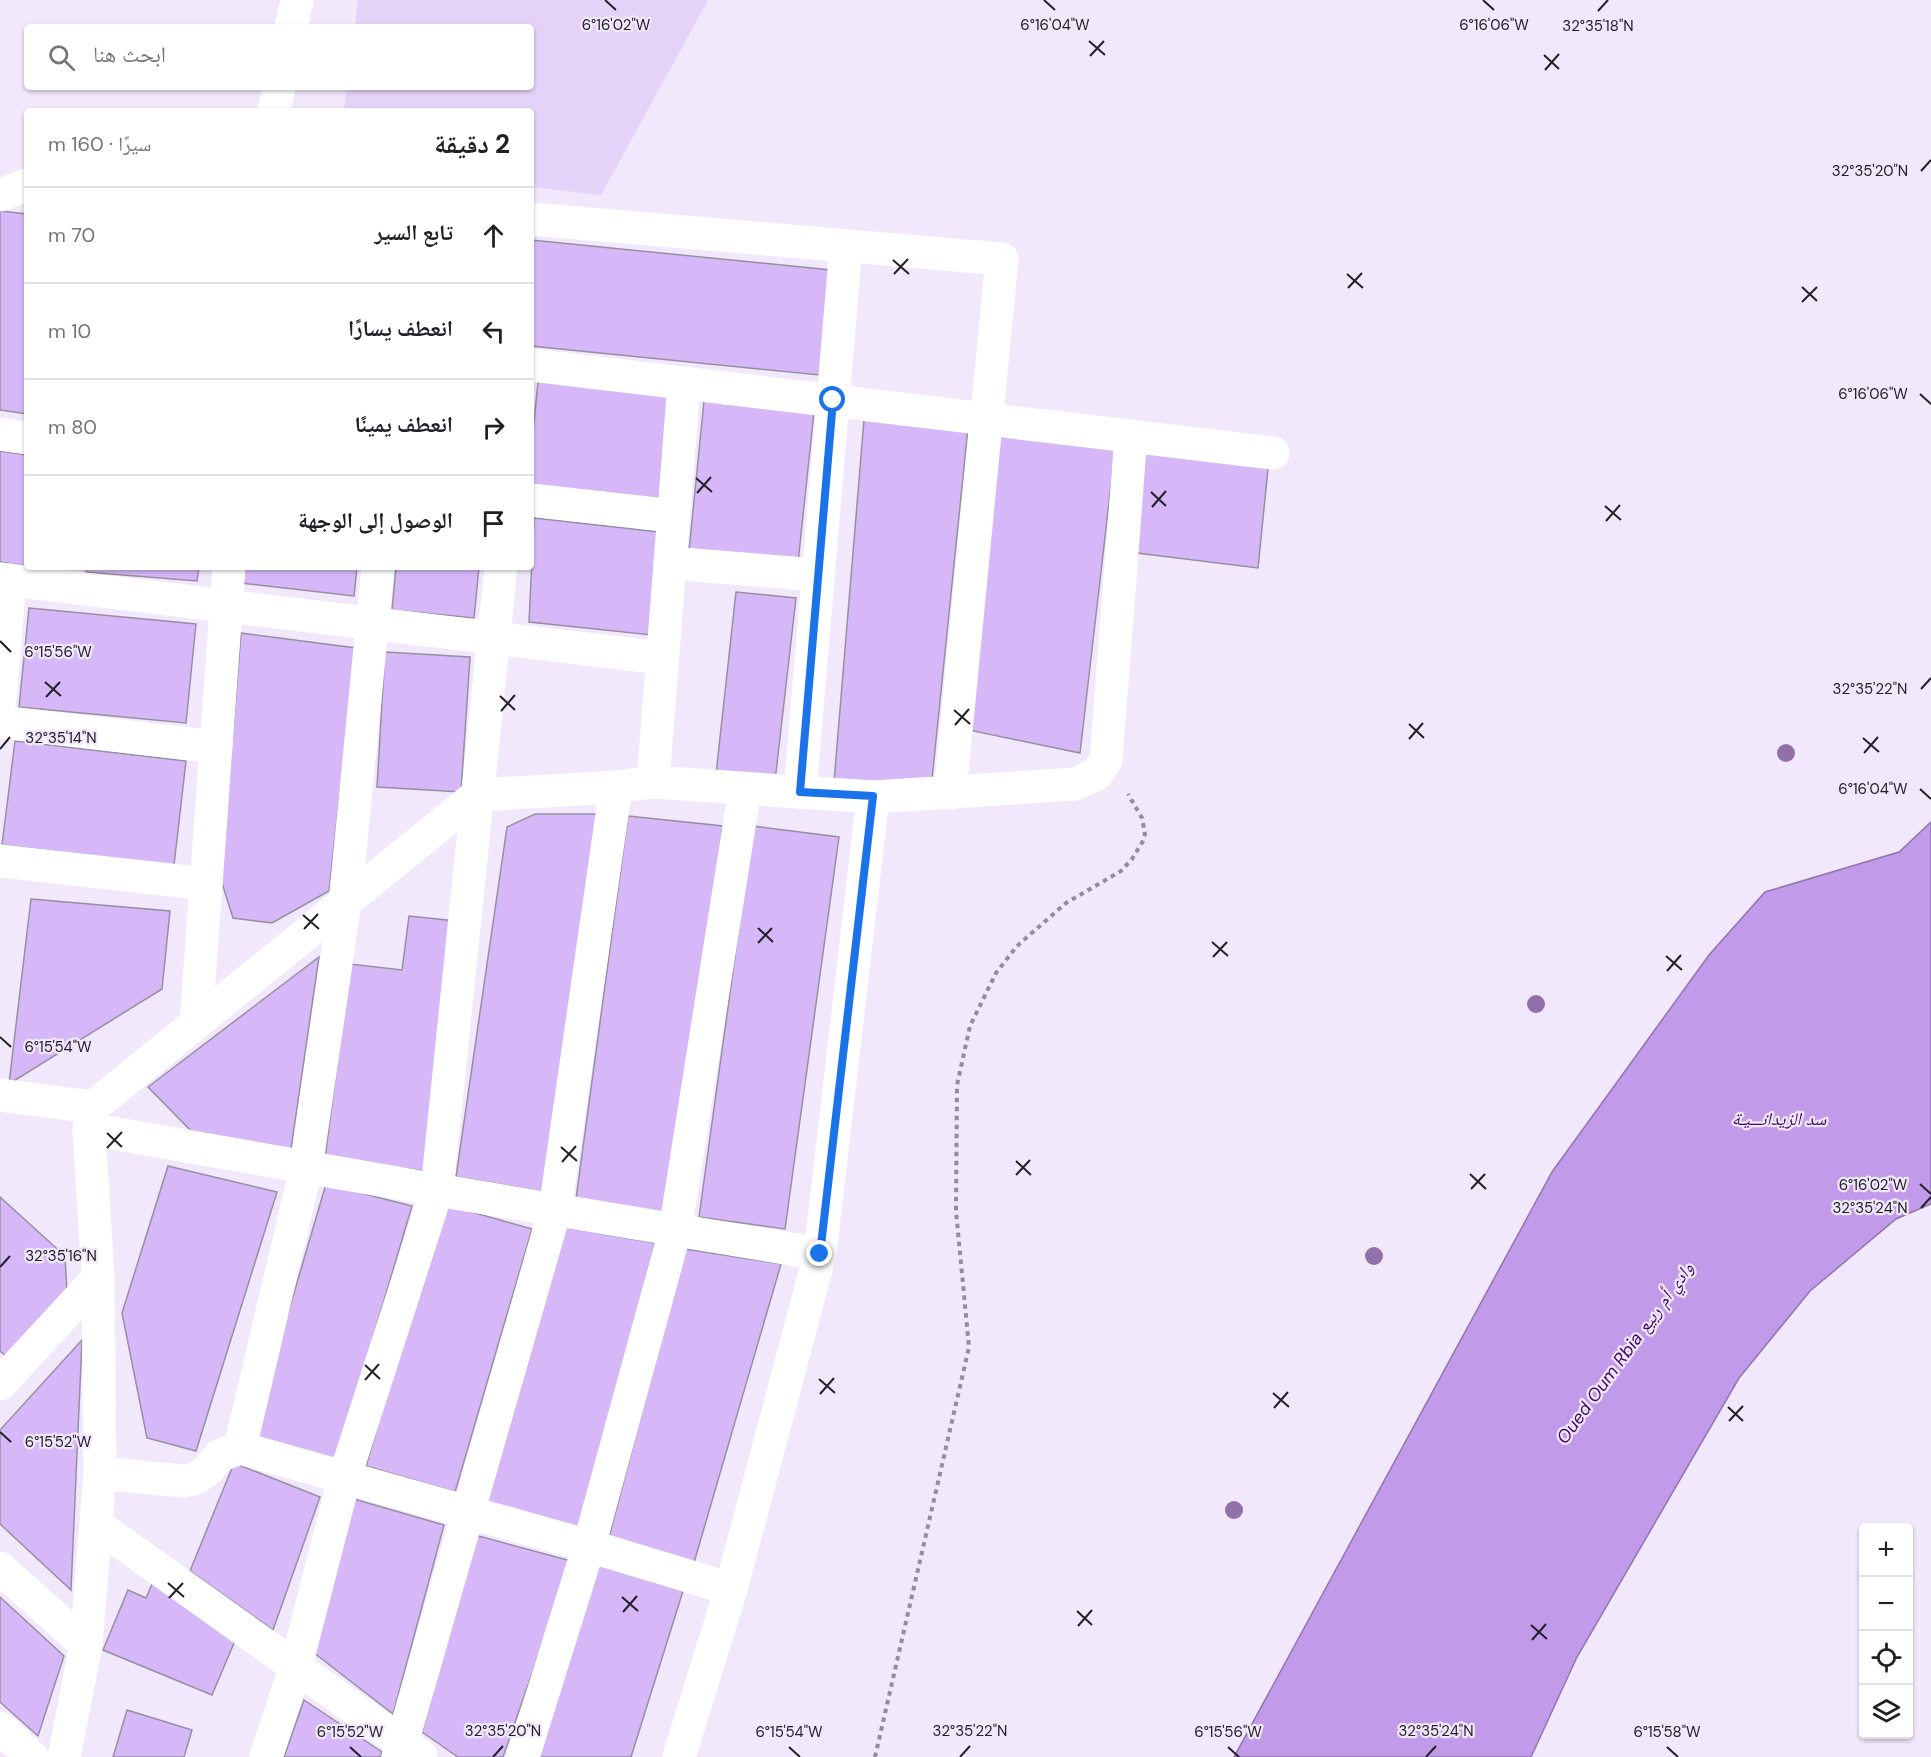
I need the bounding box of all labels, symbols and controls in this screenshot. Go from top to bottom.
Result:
text: 6°16'02"W [582,15,651,35]
text: 6°16'04"W [1020,15,1090,35]
text: 6°16'06"W [1459,15,1529,35]
text: 32°35'18"N [1562,16,1634,36]
search box [24,24,534,90]
text: ابحث هنا [93,40,166,69]
icon: search [45,41,78,74]
text: 2 دقيقة [434,127,510,161]
text: سيرًا · 160 m [48,131,151,157]
text: 32°35'20"N [1832,161,1908,181]
text: تابع السير [374,218,453,247]
icon: ahead [477,219,510,252]
text: 70 m [48,222,95,248]
text: انعطف يسارًا [348,314,453,343]
icon: left [477,315,510,348]
text: 10 m [48,318,91,344]
text: 6°16'06"W [1838,384,1908,404]
route start [819,386,845,412]
text: انعطف يمينًا [355,410,453,439]
icon: right [477,411,510,444]
text: 80 m [48,414,97,440]
text: الوصول إلى الوجهة [298,506,453,535]
icon: arrive [477,507,510,540]
text: 6°15'56"W [24,642,92,662]
text: 32°35'22"N [1833,679,1907,699]
text: 32°35'14"N [25,728,97,748]
text: 6°16'04"W [1838,779,1908,799]
text: 6°15'54"W [24,1037,92,1057]
water label: سد الزيدانـــيـة [1732,1107,1826,1131]
text: 6°16'02"W [1839,1175,1908,1195]
text: 32°35'24"N [1832,1198,1908,1218]
route end [806,1240,832,1266]
text: 32°35'16"N [25,1246,97,1266]
water label: Oued Oum Rbia وادي أم ربيع [1551,1257,1701,1450]
text: 6°15'52"W [25,1432,92,1452]
map controls [1859,1523,1913,1739]
button: + [1859,1523,1913,1577]
button: − [1859,1577,1913,1631]
button: locate [1859,1631,1913,1685]
button: layers [1859,1685,1913,1739]
text: 32°35'20"N [465,1721,541,1741]
text: 32°35'22"N [933,1721,1007,1741]
text: 32°35'24"N [1398,1721,1474,1741]
text: 6°15'52"W [317,1722,384,1742]
text: 6°15'54"W [755,1722,823,1742]
text: 6°15'56"W [1194,1722,1262,1742]
text: 6°15'58"W [1633,1722,1701,1742]

